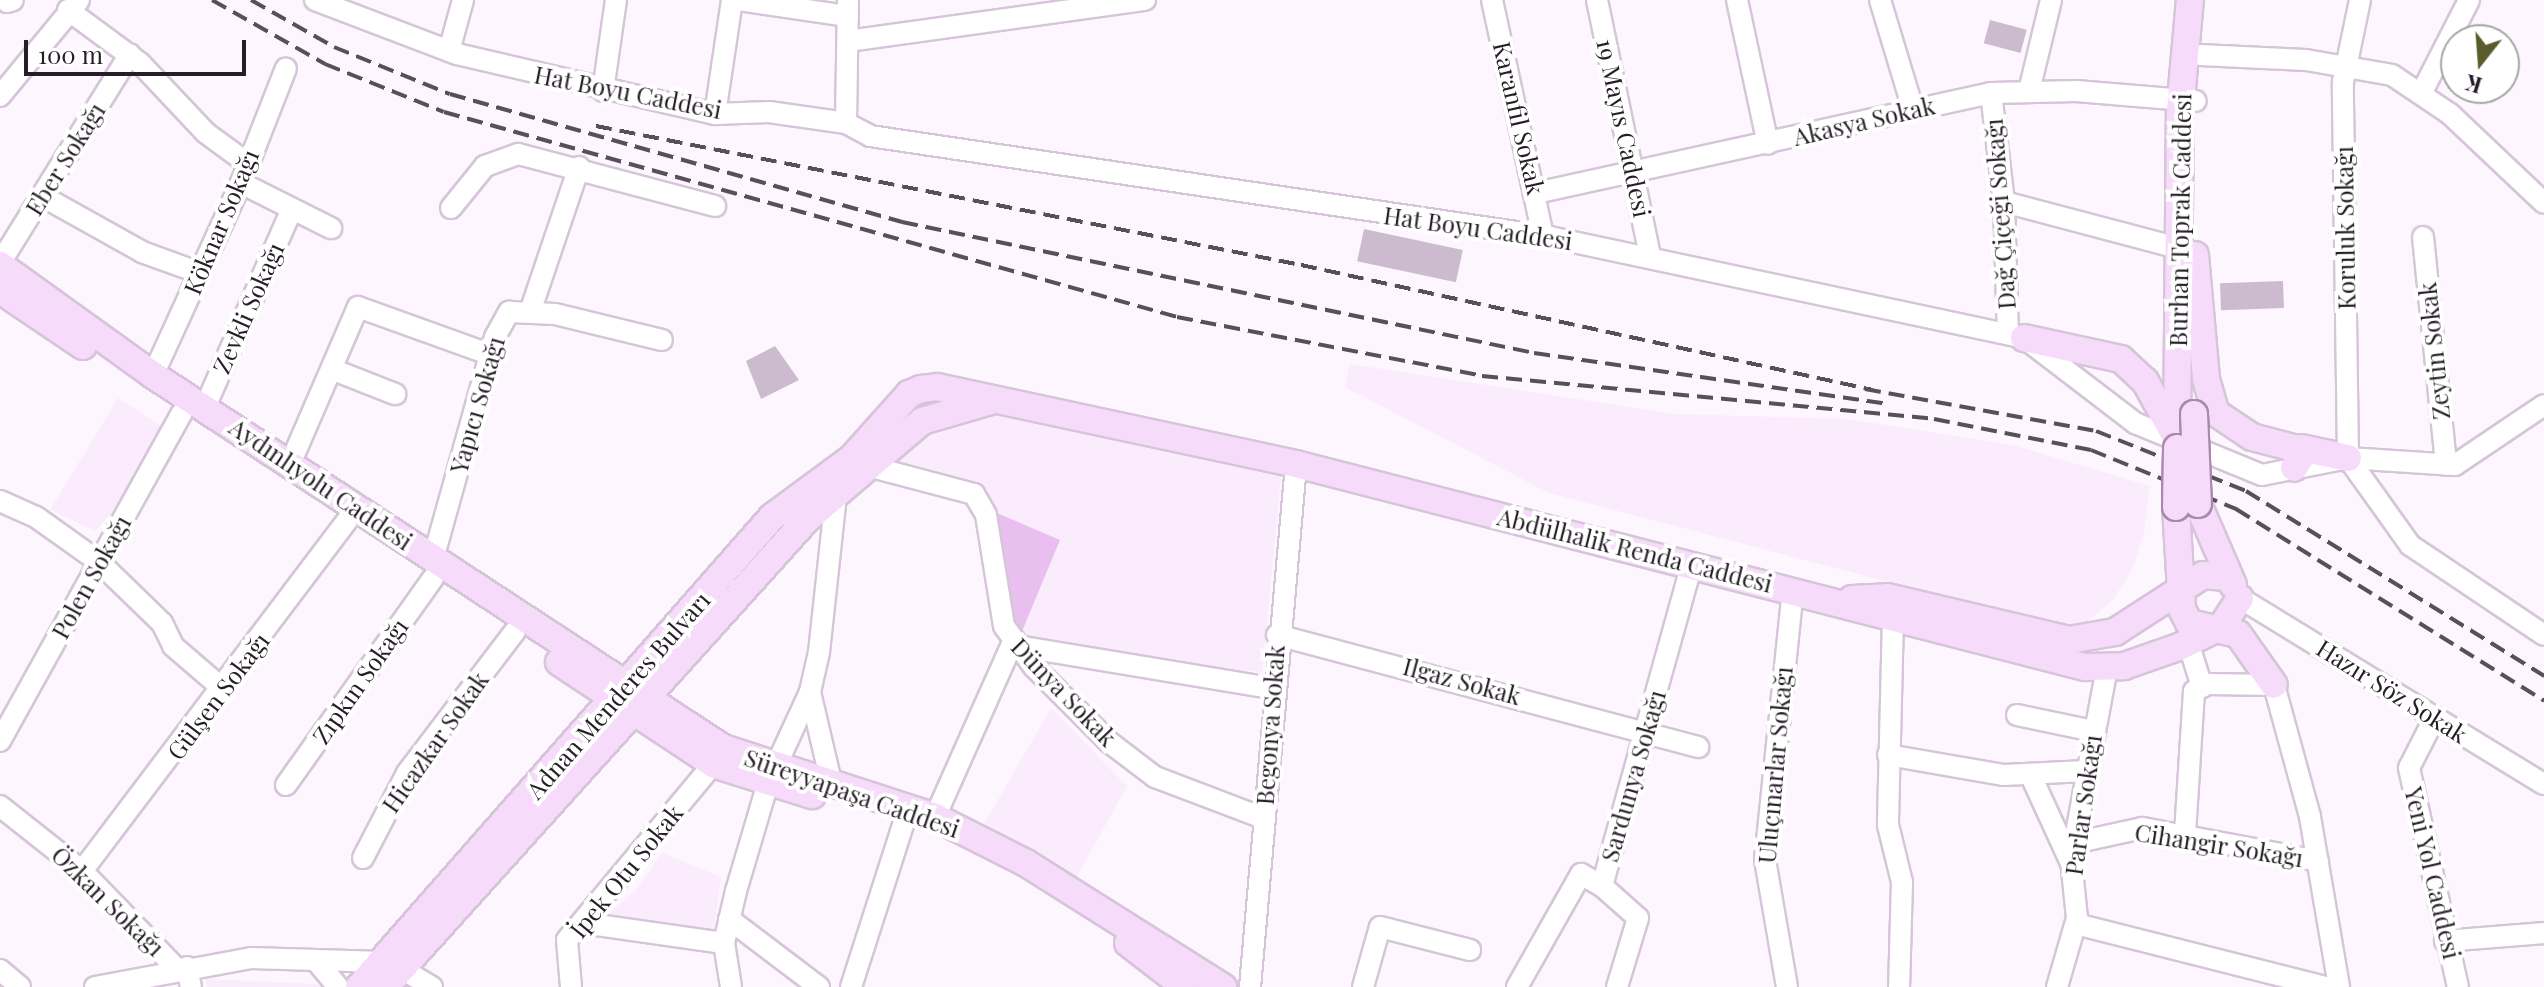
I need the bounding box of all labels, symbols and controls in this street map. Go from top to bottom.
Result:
scale bar [28,24,250,74]
north arrow [2440,24,2520,104]
street label: 19 Mayıs Caddesi [1591,36,1657,220]
text: 100 m [38,38,103,70]
street label: Karanfil Sokak [1487,39,1551,197]
street label: Hat Boyu Caddesi [532,60,724,124]
text: K [2462,68,2485,102]
street label: Akasya Sokak [1790,91,1938,151]
street label: Burhan Toprak Caddesi [2163,93,2197,347]
street label: Eber Sokağı [19,97,111,221]
street label: Dağ Çiçeği Sokağı [1979,118,2021,310]
street label: Köknar Sokağı [177,145,265,299]
street label: Koruluk Sokağı [2329,146,2361,310]
street label: Hat Boyu Caddesi [1382,200,1574,256]
street label: Zevkli Sokağı [206,238,290,378]
street label: Zeytin Sokak [2412,281,2456,421]
street label: Yapıcı Sokağı [444,333,510,477]
street label: Aydınlıyolu Caddesi [224,412,418,556]
street label: Abdülhalik Renda Caddesi [1494,502,1776,598]
street label: Polen Sokağı [45,510,137,644]
street label: Adnan Menderes Bulvarı [520,586,716,804]
street label: Zıpkın Sokağı [306,613,414,749]
street label: Gülşen Sokağı [161,627,275,765]
street label: Dünya Sokak [1005,632,1123,752]
street label: Hazır Söz Sokak [2311,633,2473,749]
street label: Begonya Sokak [1250,644,1290,806]
street label: Ilgaz Sokak [1400,651,1524,711]
street label: Uluçınarlar Sokağı [1752,665,1798,865]
street label: Hicazkar Sokak [376,666,494,818]
street label: Sardunya Sokağı [1595,687,1671,865]
street label: Parlar Sokağı [2059,733,2107,877]
street label: Süreyyapaşa Caddesi [741,743,963,843]
street label: Yeni Yol Caddesi [2399,784,2467,962]
street label: İpek Otu Sokak [563,798,689,944]
street label: Cihangir Sokağı [2133,817,2305,873]
street label: Özkan Sokağı [46,840,170,962]

